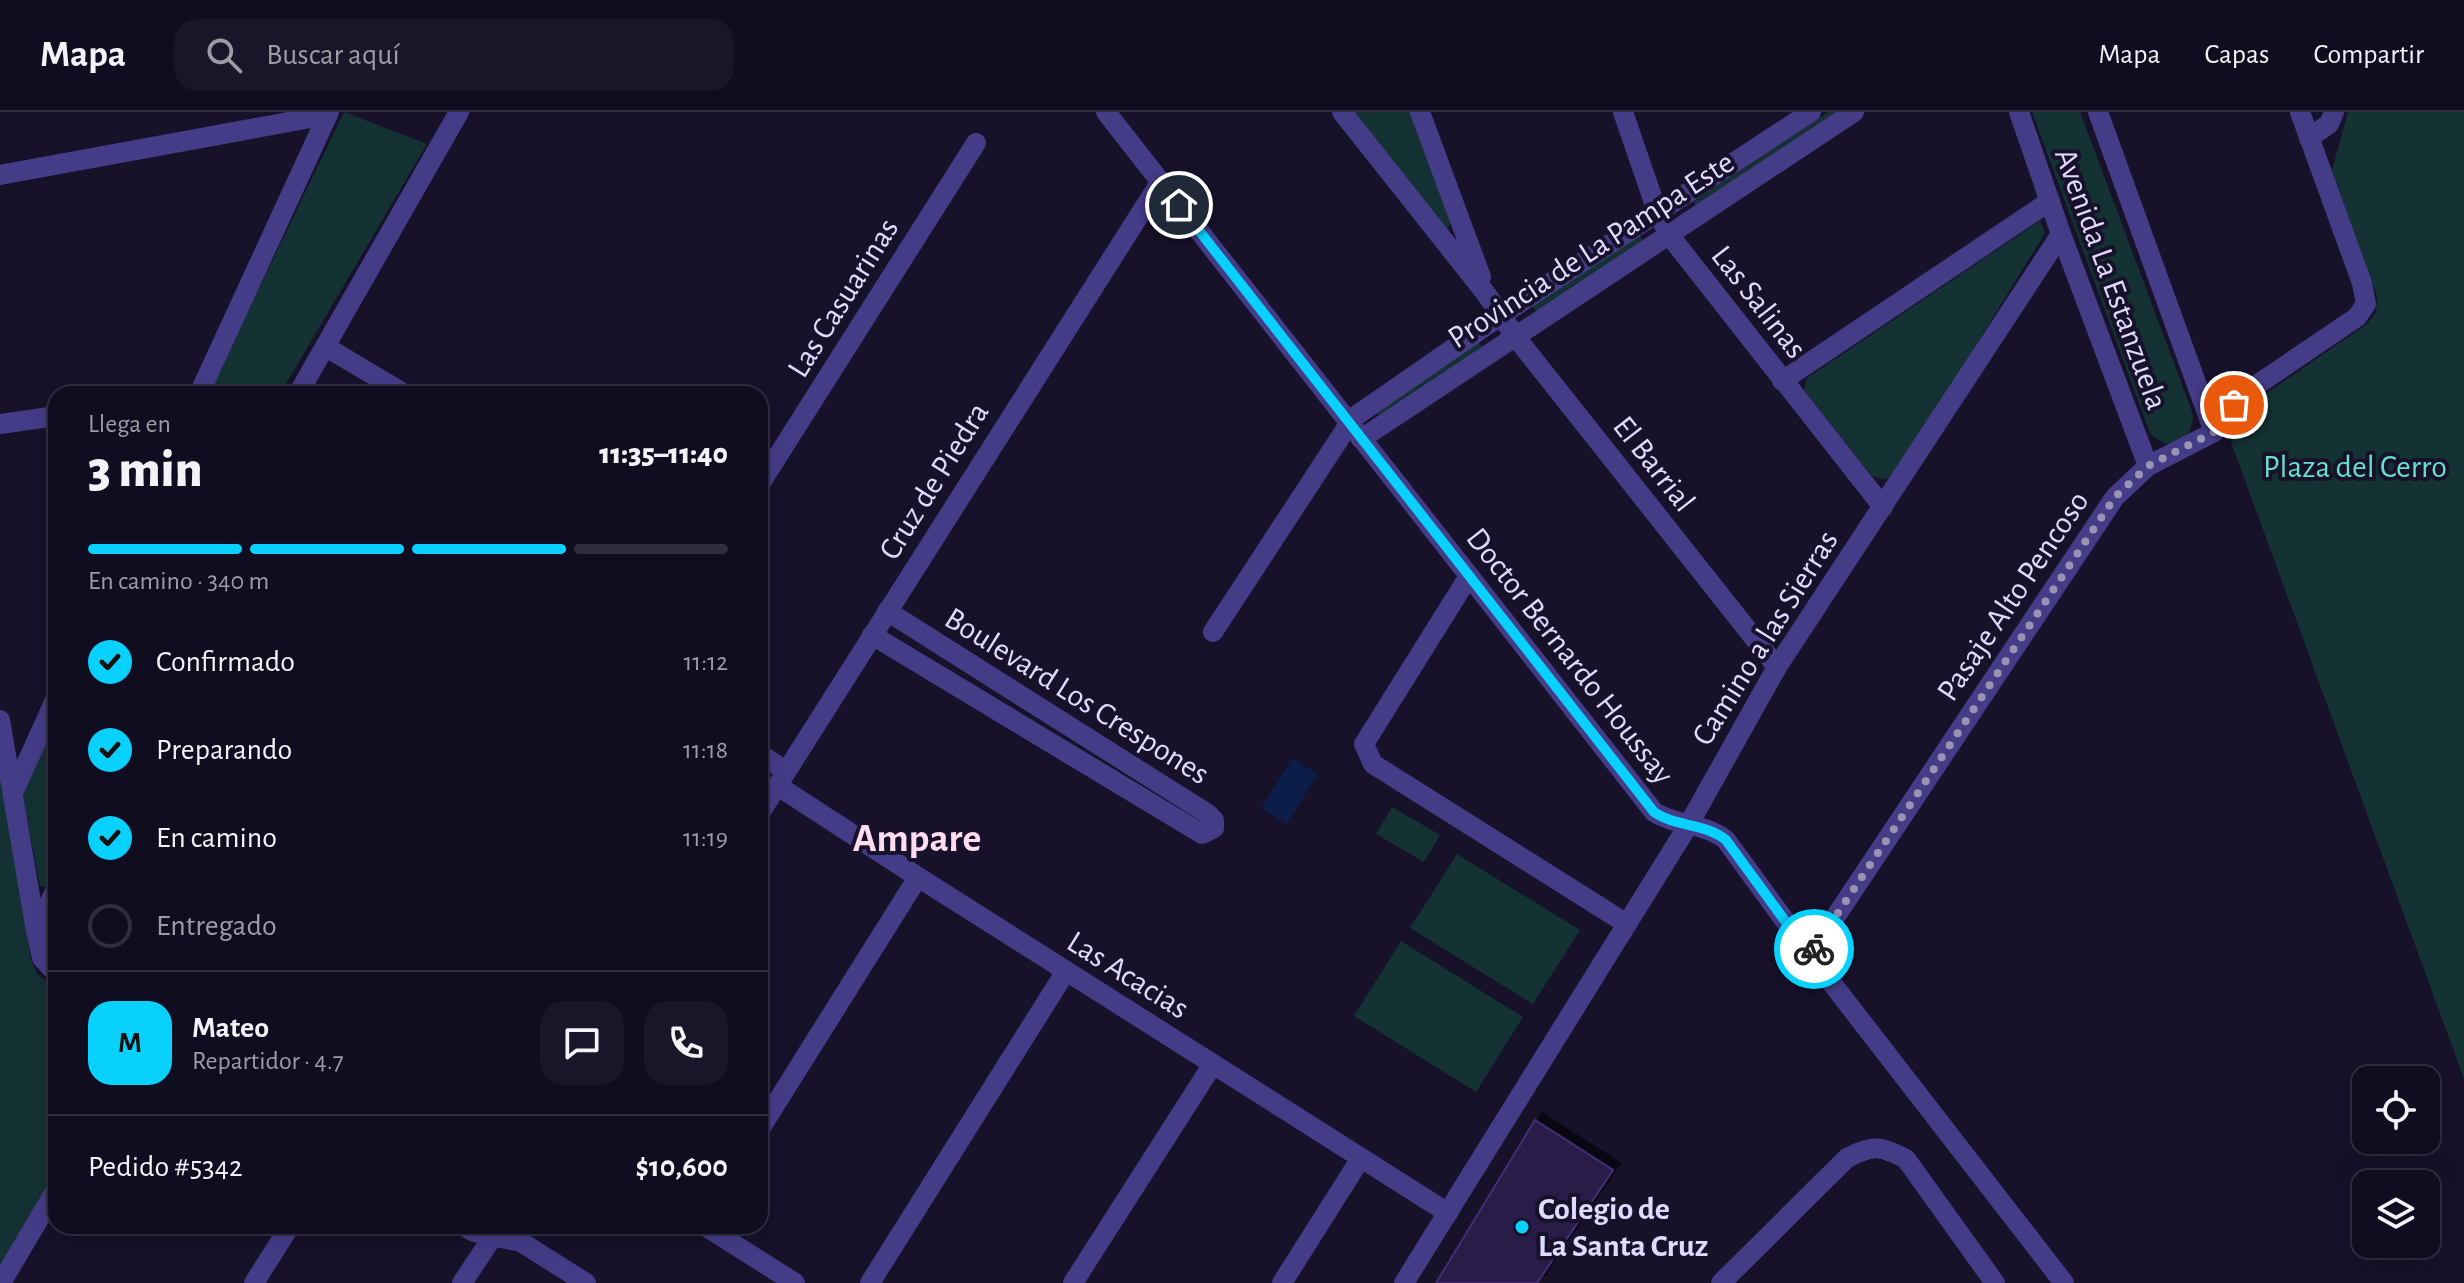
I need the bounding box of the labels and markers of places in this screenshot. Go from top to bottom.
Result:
pin [1145,171,1213,239]
pin [2200,371,2268,439]
place label: Colegio de La Santa Cruz [1538,1193,1708,1262]
marker: Colegio de La Santa Cruz [1513,1218,1531,1236]

